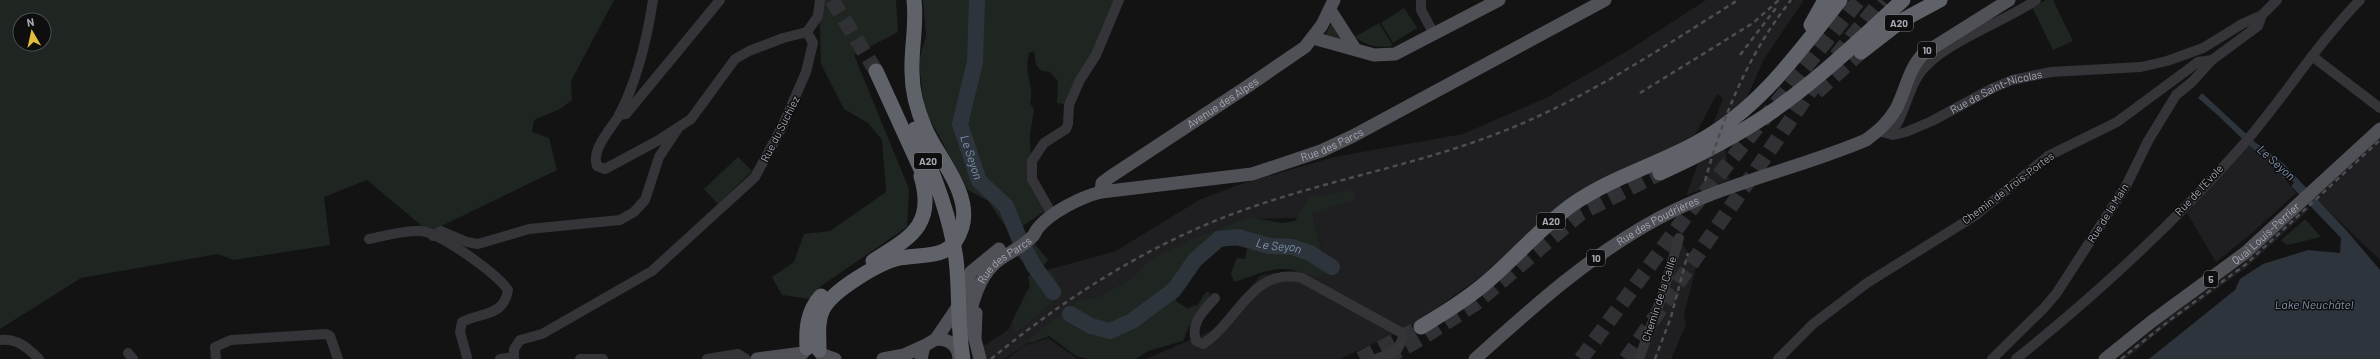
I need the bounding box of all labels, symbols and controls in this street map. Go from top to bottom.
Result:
north arrow [12,12,52,52]
text: N [26,15,35,29]
road number: A20 [1885,15,1913,31]
road number: 10 [1918,42,1936,58]
street label: Rue de Saint-Nicolas [1947,67,2043,116]
street label: Avenue des Alpes [1184,74,1260,131]
street label: Rue du Suchiez [757,94,802,164]
street label: Rue des Parcs [1299,125,1365,163]
water label: Le Seyon [958,133,986,181]
water label: Le Seyon [2255,142,2298,183]
street label: Chemin de Trois-Portes [1959,149,2056,226]
road number: A20 [914,153,942,169]
street label: Rue de l'Evole [2172,161,2226,218]
street label: Rue de la Main [2084,181,2131,245]
street label: Rue des Poudrières [1614,193,1701,248]
street label: Quai Louis-Perrier [2229,199,2302,267]
road number: A20 [1537,213,1565,229]
street label: Rue des Parcs [975,234,1034,286]
water label: Le Seyon [1255,235,1304,256]
road number: 10 [1587,250,1605,266]
street label: Chemin de la Caille [1639,254,1678,343]
road number: 5 [2204,271,2218,287]
water label: Lake Neuchâtel [2275,297,2354,311]

